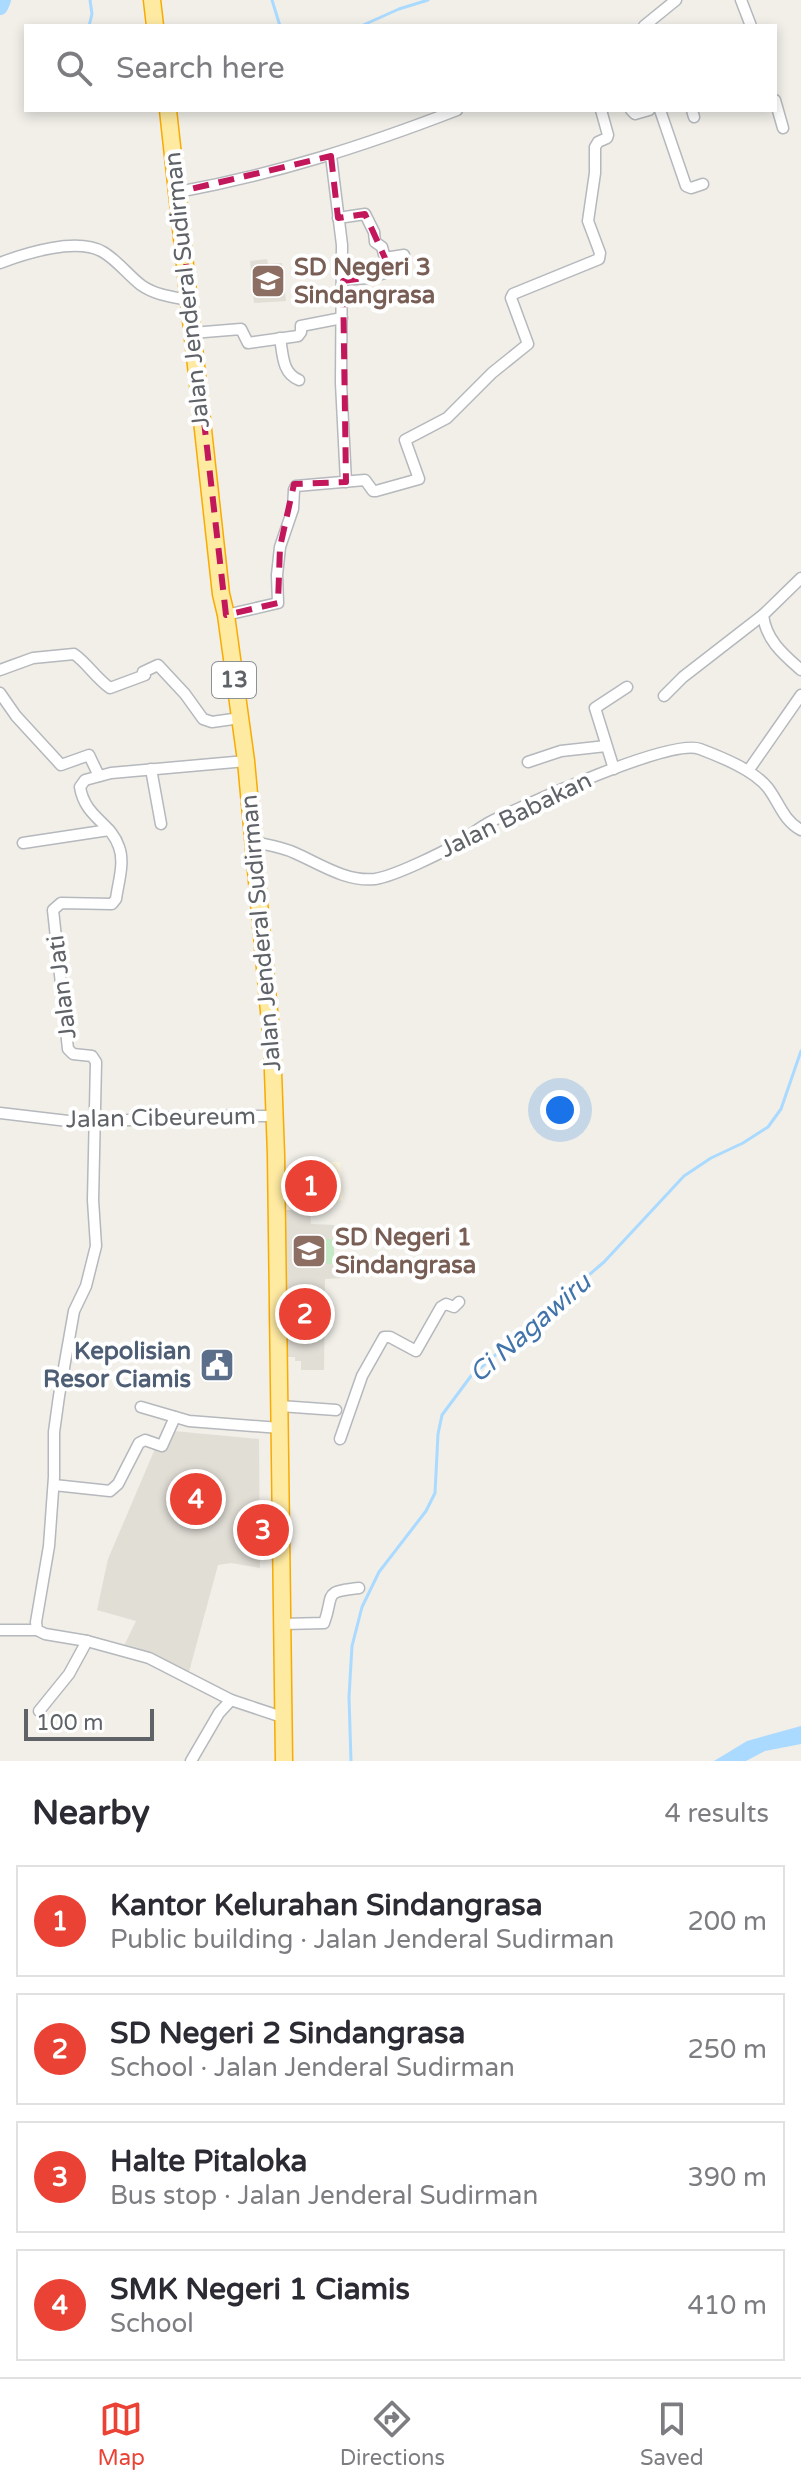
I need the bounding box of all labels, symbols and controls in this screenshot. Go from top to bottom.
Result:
search box [24,24,777,112]
icon: search [52,46,96,90]
text: Search here [116,50,285,87]
street label: Jalan Jenderal Sudirman [158,150,216,430]
place label: SD Negeri 3 Sindangrasa [294,253,435,310]
school or university icon: SD Negeri 3 Sindangrasa [249,262,287,300]
road number: 13 [212,662,256,698]
street label: Jalan Babakan [436,766,596,864]
street label: Jalan Jenderal Sudirman [234,793,288,1073]
street label: Jalan Jati [41,933,83,1041]
your location [540,1090,580,1130]
street label: Jalan Cibeureum [66,1102,256,1134]
pin: 1 [285,1156,337,1216]
place label: SD Negeri 1 Sindangrasa [335,1223,476,1280]
school or university icon: SD Negeri 1 Sindangrasa [290,1232,328,1270]
water label: Ci Nagawiru [463,1266,598,1389]
pin: 2 [279,1284,331,1344]
place label: Kepolisian Resor Ciamis [43,1337,191,1394]
public building icon: Kepolisian Resor Ciamis [198,1346,236,1384]
pin: 4 [170,1469,222,1529]
pin: 3 [237,1500,289,1560]
scale bar [24,1705,154,1741]
text: 100 m [36,1710,103,1736]
text: Nearby [32,1793,150,1834]
text: 4 results [664,1798,769,1829]
text: Kantor Kelurahan Sindangrasa [110,1887,543,1924]
text: 1 [52,1906,68,1937]
text: 200 m [687,1906,767,1937]
text: Public building · Jalan Jenderal Sudirman [110,1924,614,1955]
text: SD Negeri 2 Sindangrasa [110,2015,465,2052]
text: 2 [52,2034,68,2065]
text: 250 m [687,2034,767,2065]
text: School · Jalan Jenderal Sudirman [110,2052,515,2083]
text: Halte Pitaloka [110,2143,307,2180]
text: 3 [52,2162,68,2193]
text: 390 m [687,2162,767,2193]
text: Bus stop · Jalan Jenderal Sudirman [110,2180,538,2211]
text: SMK Negeri 1 Ciamis [110,2271,410,2308]
text: 4 [52,2290,68,2321]
text: 410 m [687,2290,767,2321]
text: School [110,2308,194,2339]
tab: Map [97,2397,145,2471]
tab: Directions [340,2397,445,2471]
tab: Saved [640,2397,704,2471]

